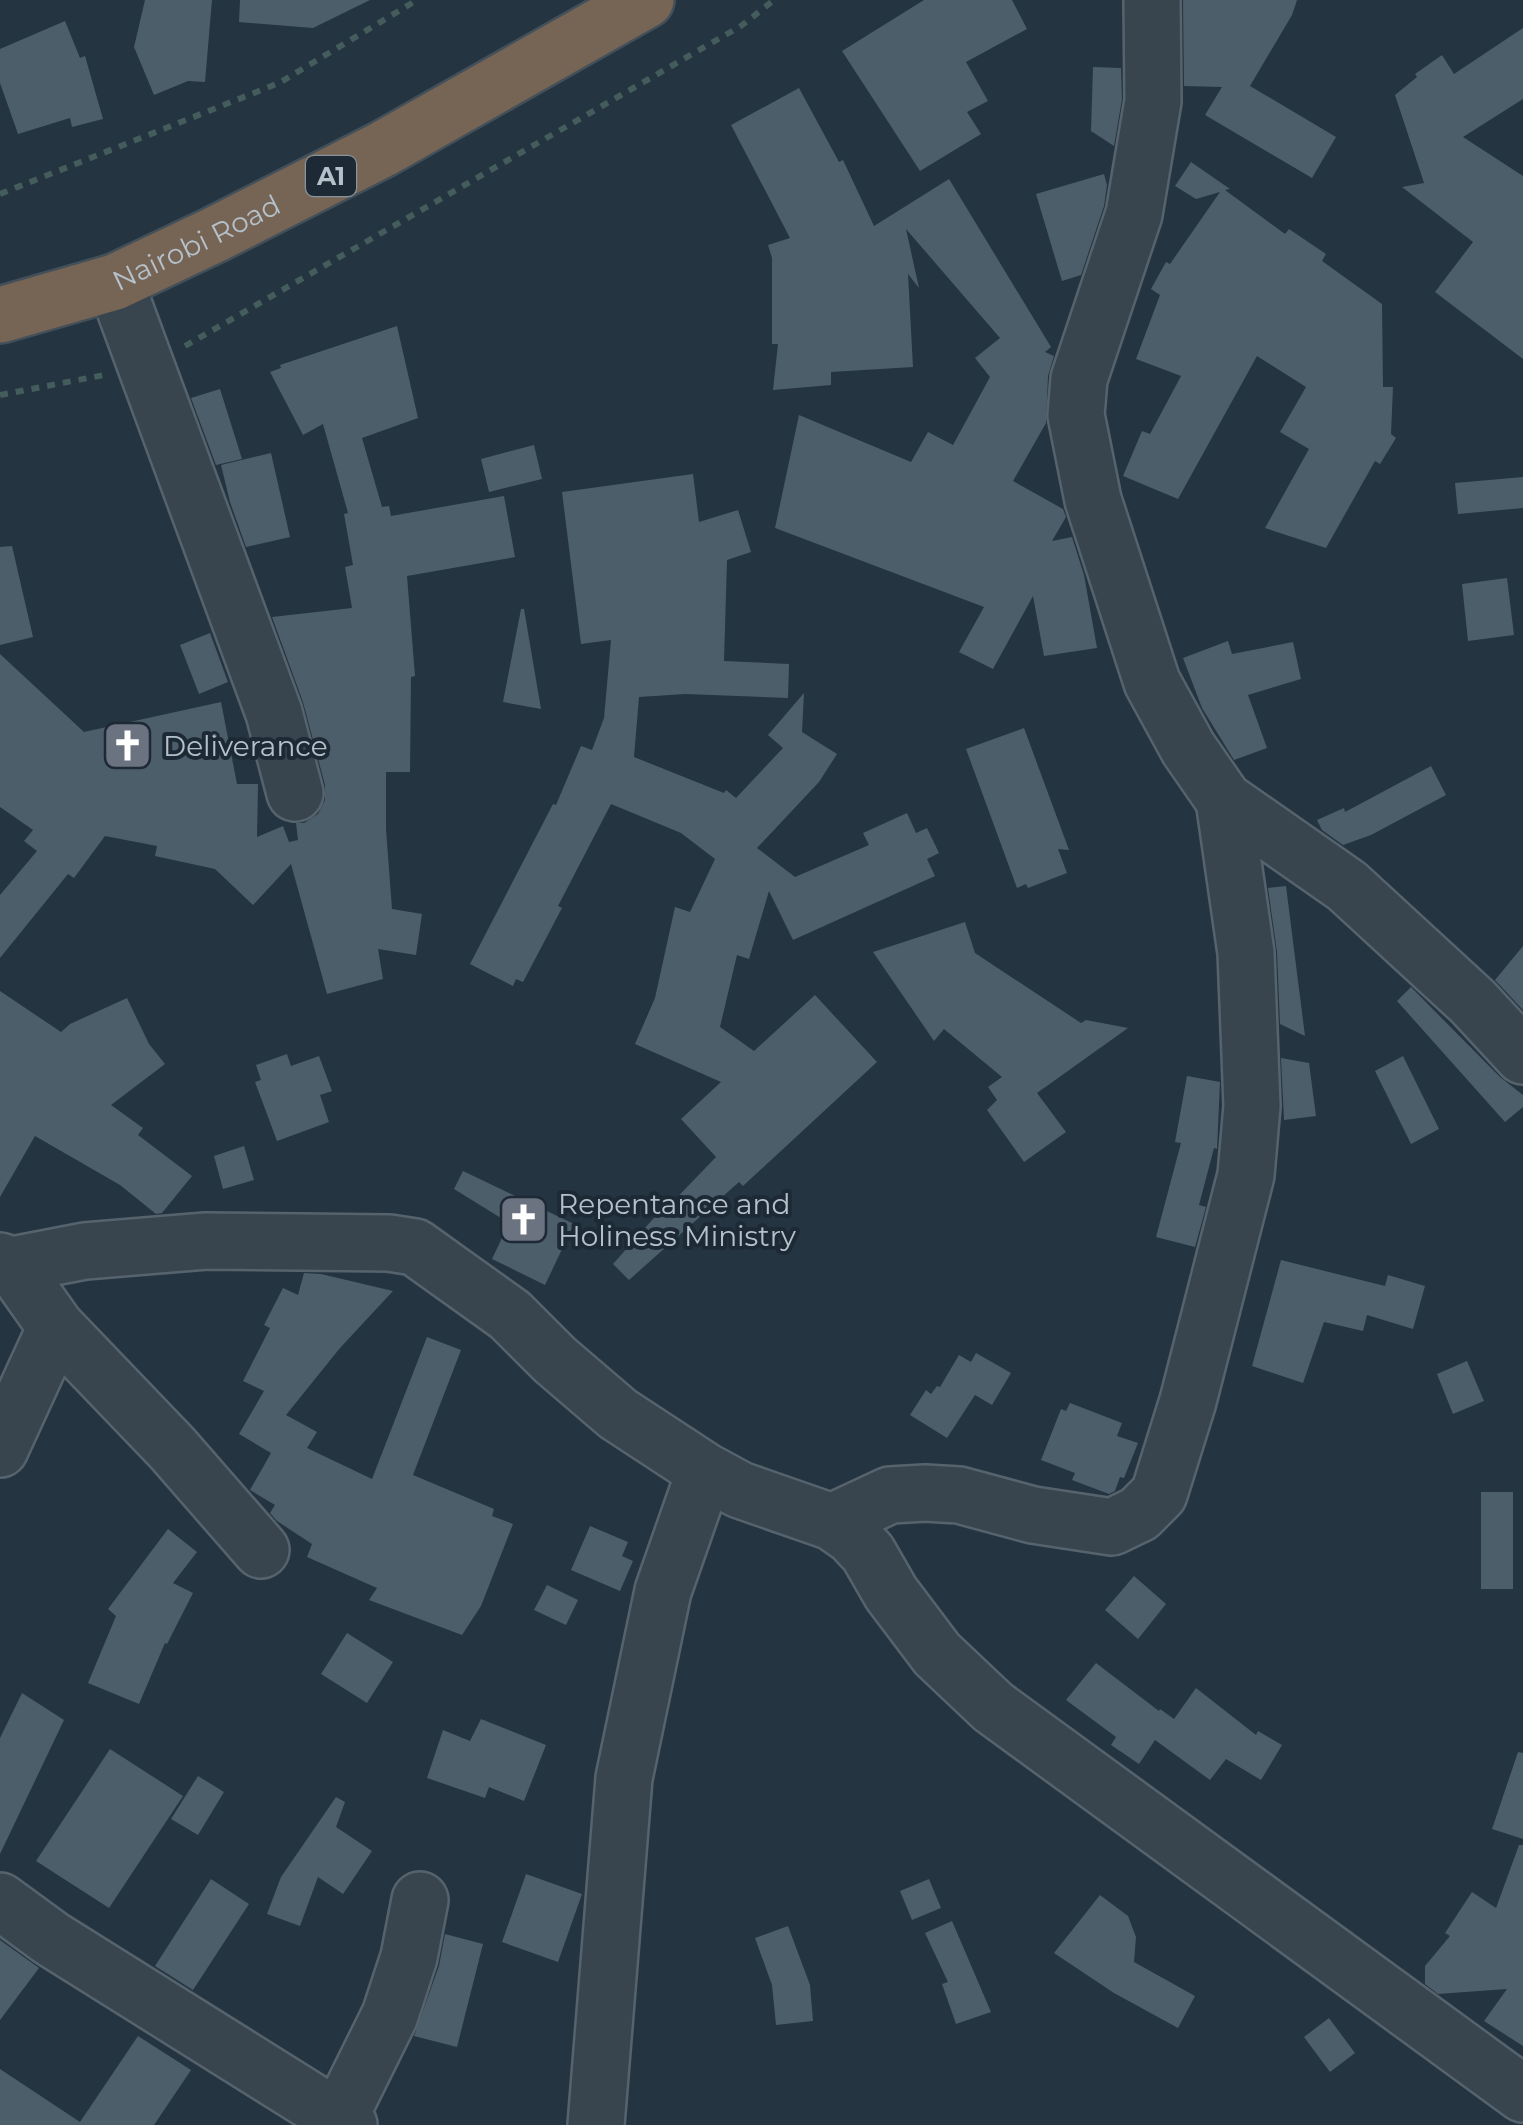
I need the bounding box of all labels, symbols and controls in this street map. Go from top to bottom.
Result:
road number: A1 [306,156,356,196]
street label: Nairobi Road [107,187,286,298]
church icon: Deliverance [102,720,154,772]
place label: Deliverance [163,729,328,763]
place label: Repentance and Holiness Ministry [558,1187,797,1253]
church icon: Repentance and Holiness Ministry [497,1194,549,1246]

